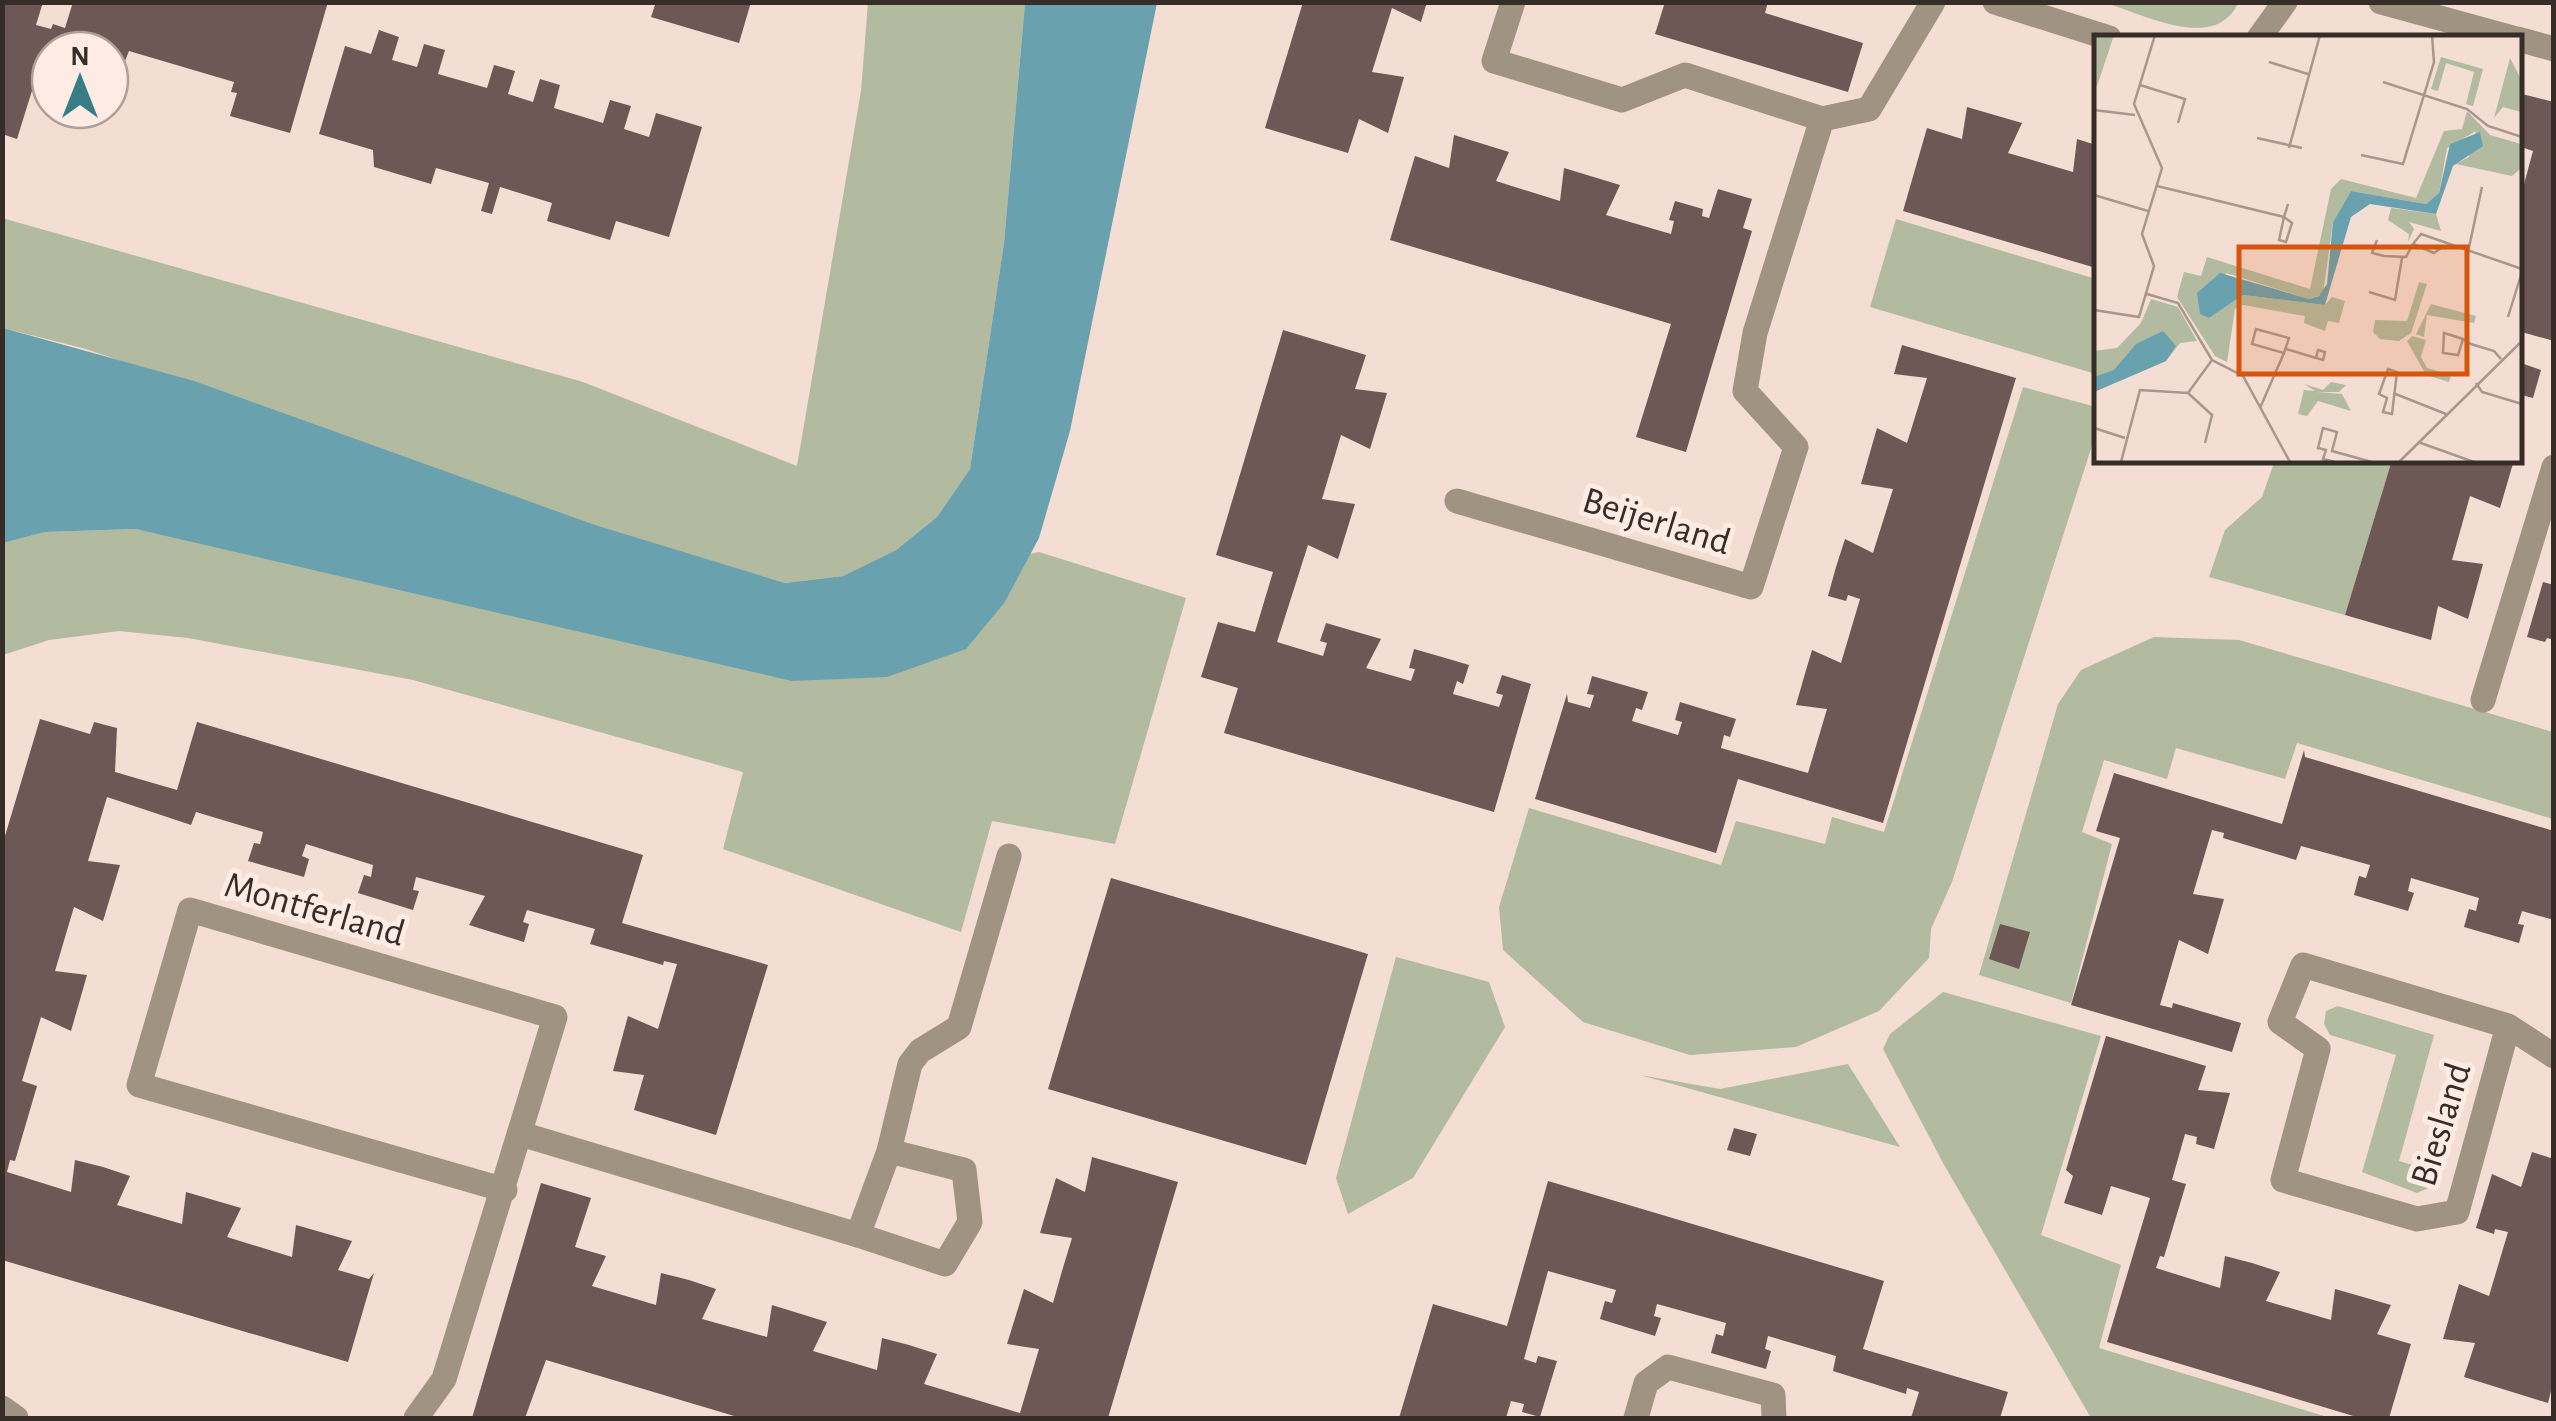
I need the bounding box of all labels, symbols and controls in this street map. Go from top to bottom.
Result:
north arrow [30,30,130,130]
inset map [2094,35,2521,462]
text: N [70,43,90,71]
street label: Beijerland [1578,481,1735,562]
street label: Montferland [220,866,409,954]
street label: Biesland [2405,1058,2479,1191]

